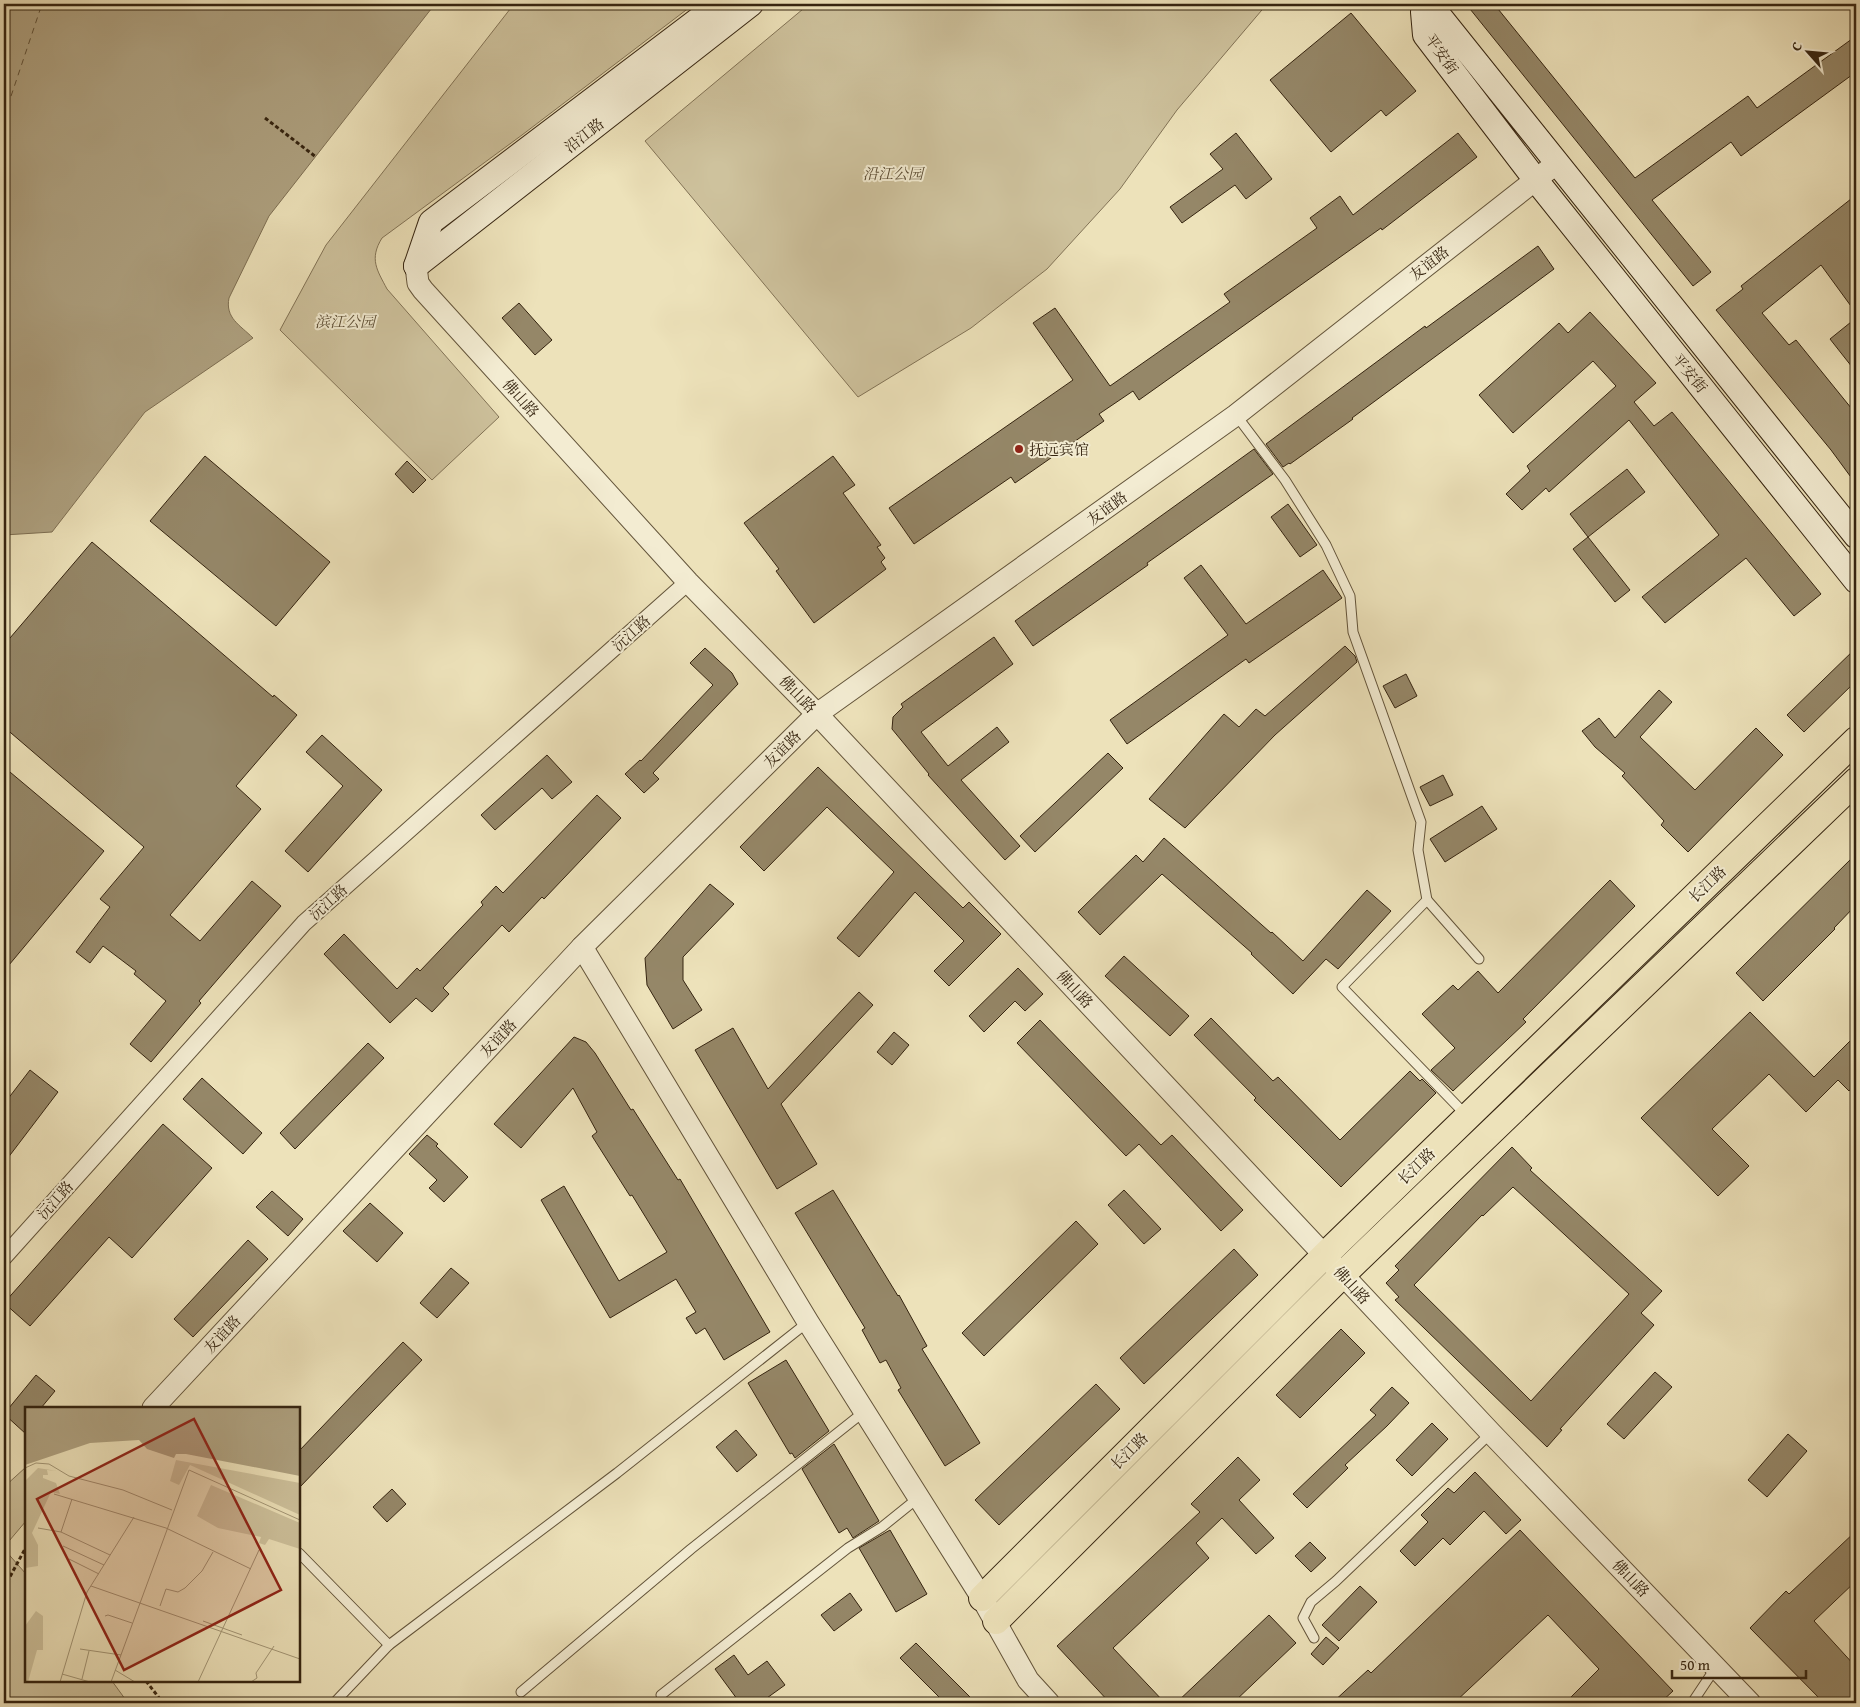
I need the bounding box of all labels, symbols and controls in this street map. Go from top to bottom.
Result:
north arrow [1782,28,1832,78]
street label: 平安街 [1420,30,1464,78]
text: С [1786,38,1807,54]
street label: 沿江路 [560,113,608,157]
park label: 沿江公园 [863,163,925,184]
street label: 友谊路 [1405,241,1453,285]
park label: 滨江公园 [315,311,377,332]
street label: 平安街 [1668,349,1712,397]
street label: 佛山路 [498,374,544,422]
place label: 抚远宾馆 [1029,439,1089,460]
marker: 抚远宾馆 [1013,443,1025,455]
street label: 友谊路 [1083,486,1131,530]
street label: 沅江路 [607,610,655,656]
street label: 佛山路 [775,671,821,717]
street label: 友谊路 [759,726,805,772]
street label: 长江路 [1684,861,1730,907]
street label: 沅江路 [304,879,352,925]
street label: 佛山路 [1052,965,1098,1013]
street label: 友谊路 [475,1014,521,1062]
street label: 长江路 [1393,1143,1439,1189]
street label: 沅江路 [32,1176,78,1224]
street label: 佛山路 [1329,1261,1375,1309]
street label: 友谊路 [199,1310,245,1358]
inset map [25,1407,300,1682]
street label: 长江路 [1106,1428,1152,1474]
street label: 佛山路 [1608,1555,1654,1601]
scale bar [1672,1647,1806,1679]
text: 50 m [1680,1654,1711,1675]

